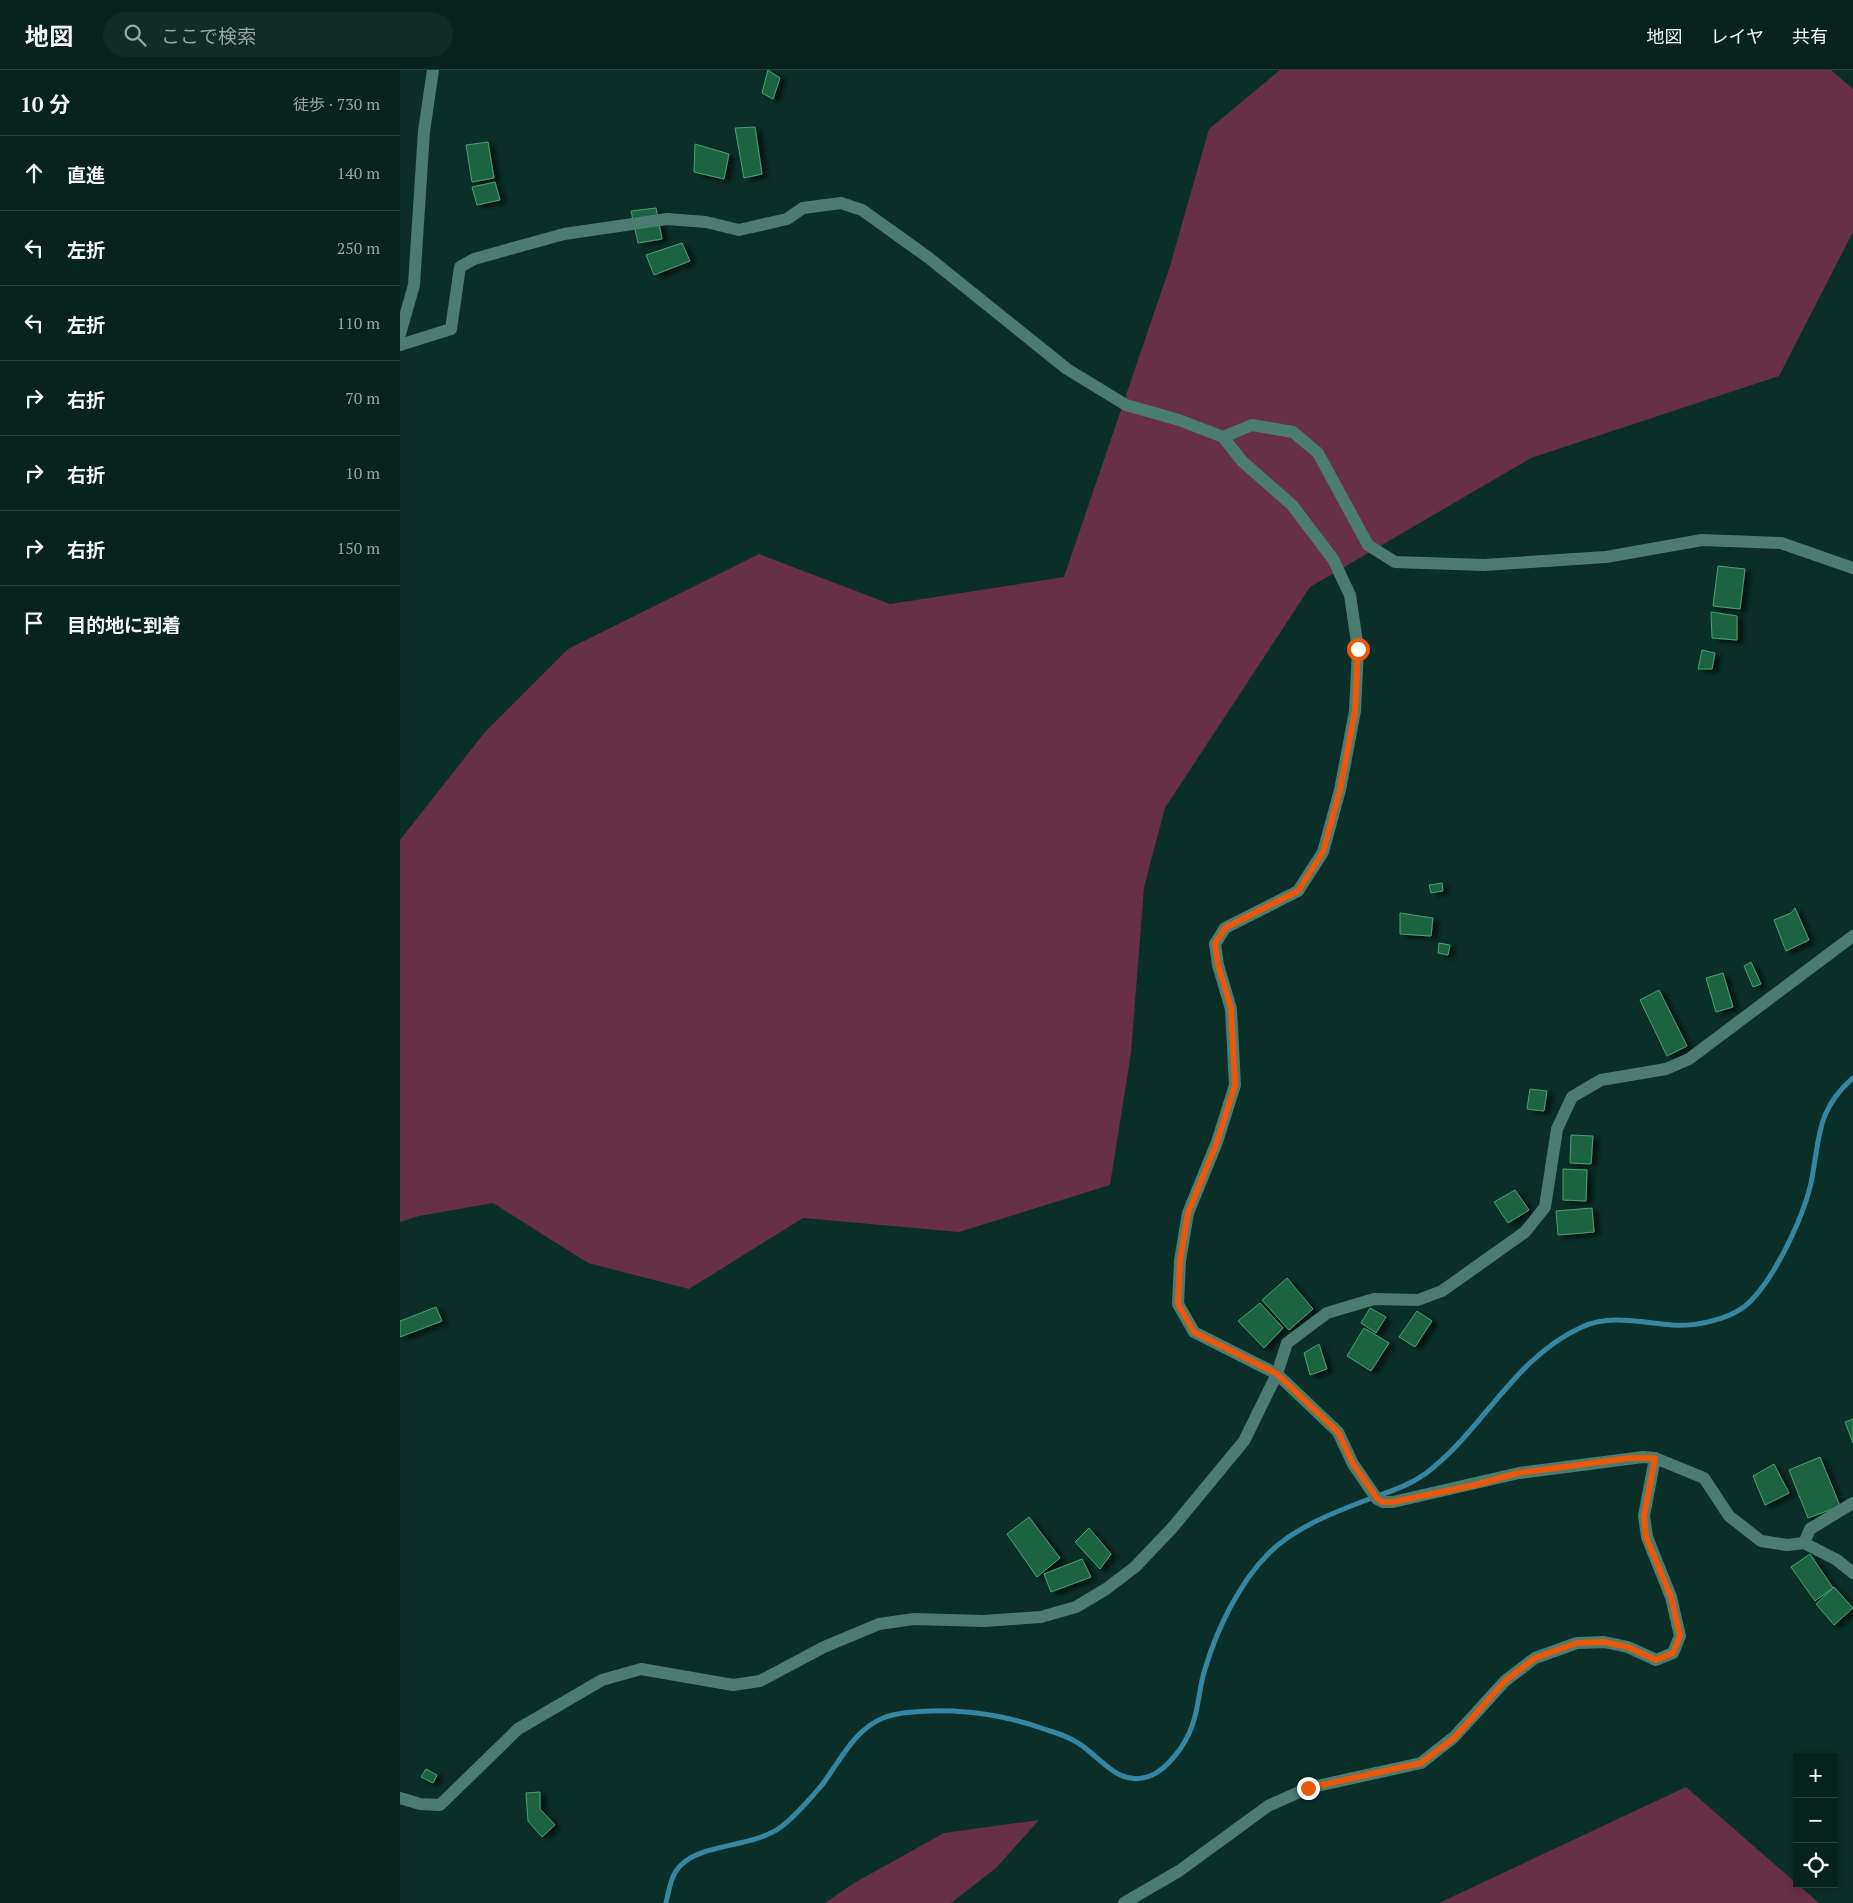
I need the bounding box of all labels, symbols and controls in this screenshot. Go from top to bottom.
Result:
search box [103,12,453,57]
text: 地図 [25,20,73,52]
icon: search [121,21,149,49]
text: ここで検索 [161,23,256,48]
text: 地図 [1647,24,1683,48]
text: レイヤ [1711,24,1764,48]
text: 共有 [1792,24,1828,48]
text: 10 分 [20,90,70,118]
text: 徒歩 · 730 m [293,93,380,115]
icon: ahead [20,159,48,187]
text: 直進 [67,162,105,187]
text: 140 m [337,162,380,184]
icon: left [20,234,48,262]
text: 左折 [67,237,105,262]
text: 250 m [337,237,380,259]
icon: left [20,309,48,337]
text: 左折 [67,312,105,337]
text: 110 m [337,312,380,334]
icon: right [20,384,48,412]
text: 右折 [67,387,105,412]
text: 70 m [345,387,380,409]
icon: right [20,459,48,487]
text: 右折 [67,462,105,487]
text: 10 m [345,462,380,484]
icon: right [20,534,48,562]
text: 右折 [67,537,105,562]
text: 150 m [337,537,380,559]
icon: arrive [20,609,48,637]
text: 目的地に到着 [67,612,181,637]
route start [1347,638,1370,661]
map controls [1793,1753,1838,1888]
button: + [1793,1753,1838,1798]
route end [1297,1777,1320,1800]
button: − [1793,1798,1838,1843]
button: locate [1793,1843,1838,1888]

